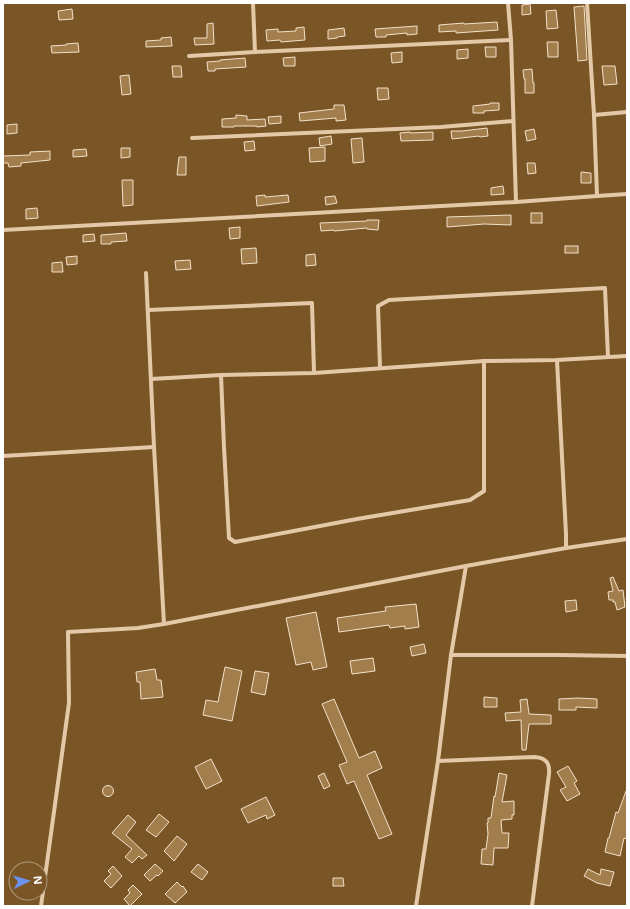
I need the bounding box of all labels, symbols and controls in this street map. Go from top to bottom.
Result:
north arrow [8,861,48,901]
text: N [31,875,46,885]

